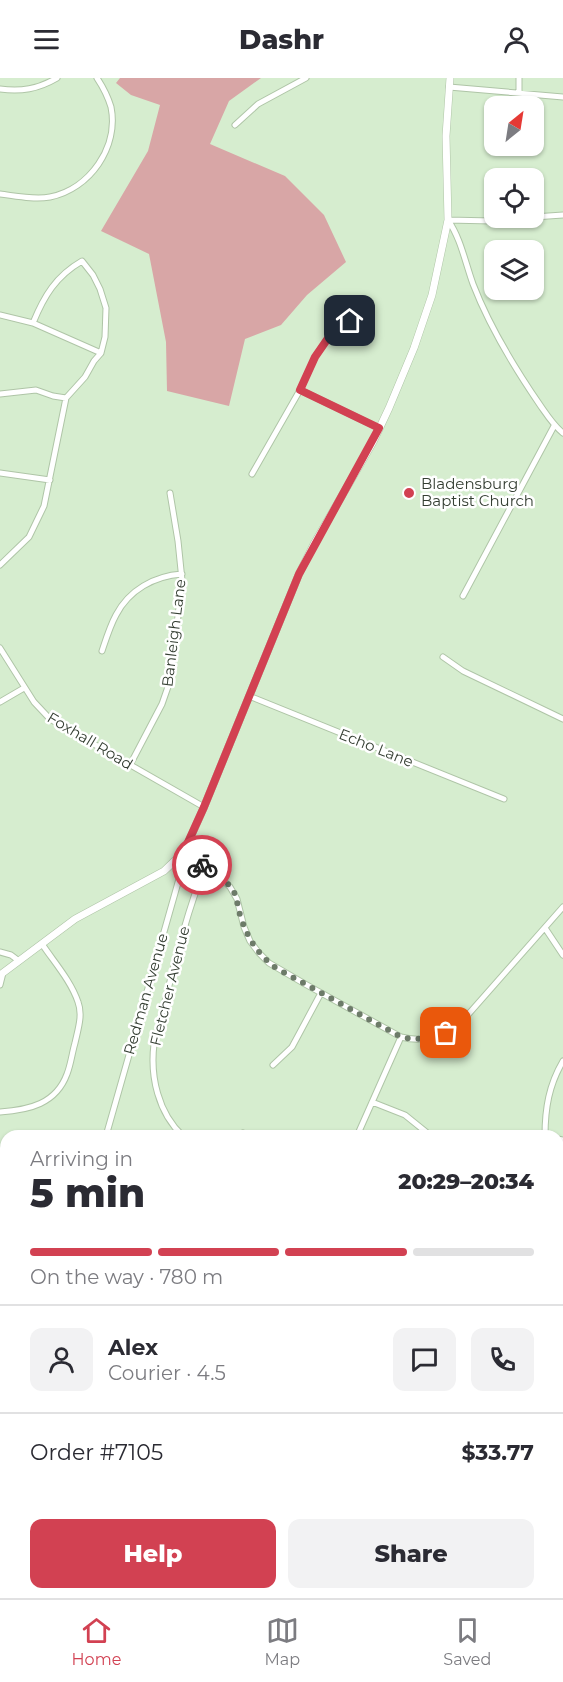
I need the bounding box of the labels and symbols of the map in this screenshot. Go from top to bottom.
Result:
north arrow [484,96,544,156]
pin [324,295,375,346]
place label: Bladensburg Baptist Church [421,474,534,510]
marker: Bladensburg Baptist Church [402,486,416,500]
street label: Banleigh Lane [157,578,190,688]
street label: Foxhall Road [44,708,137,774]
street label: Echo Lane [336,724,416,771]
courier [172,835,232,895]
street label: Fletcher Avenue [145,924,194,1048]
street label: Redman Avenue [119,931,172,1057]
pin [420,1007,471,1058]

